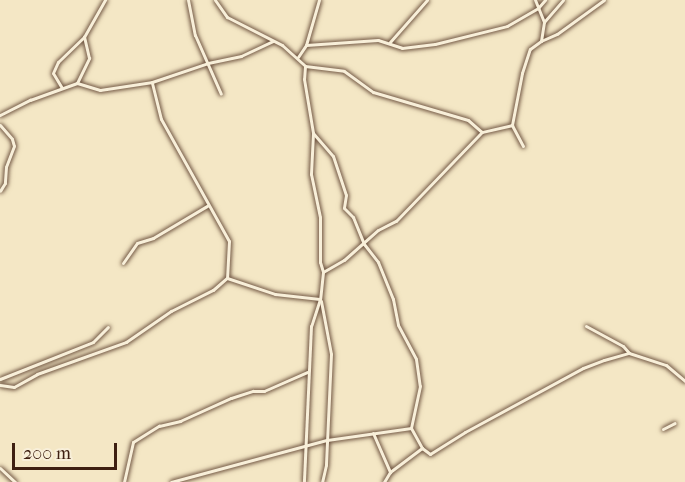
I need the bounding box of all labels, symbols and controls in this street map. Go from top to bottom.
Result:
scale bar [15,431,120,469]
text: 200 m [23,443,71,464]

